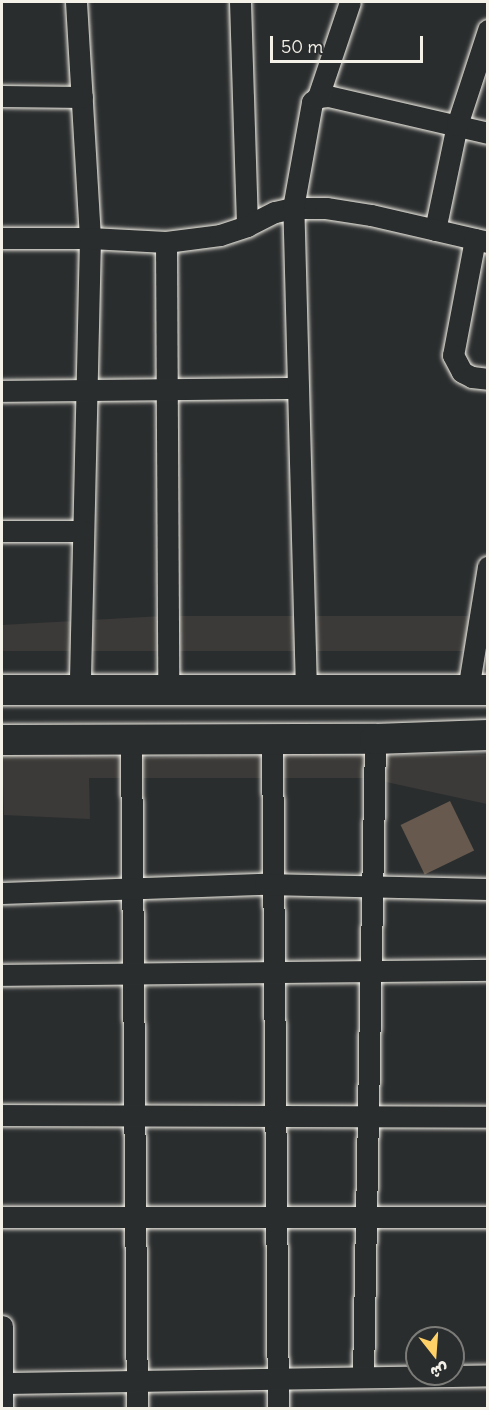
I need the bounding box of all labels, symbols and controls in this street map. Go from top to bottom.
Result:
scale bar [273,24,426,62]
text: 50 m [281,35,323,58]
north arrow [405,1326,465,1386]
text: ش [428,1359,451,1383]

